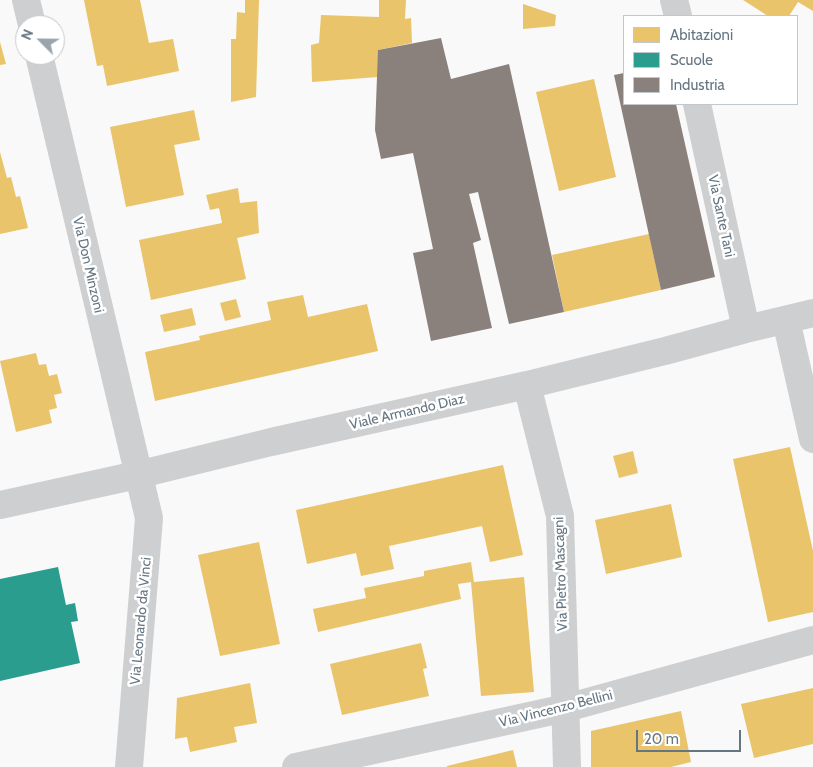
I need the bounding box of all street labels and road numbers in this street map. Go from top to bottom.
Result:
street label: Via Sante Tani [704,173,738,259]
street label: Via Don Minzoni [69,216,107,314]
street label: Viale Armando Diaz [348,391,466,433]
street label: Via Pietro Mascagni [551,516,571,632]
street label: Via Leonardo da Vinci [127,556,155,686]
street label: Via Vincenzo Bellini [498,687,614,731]

